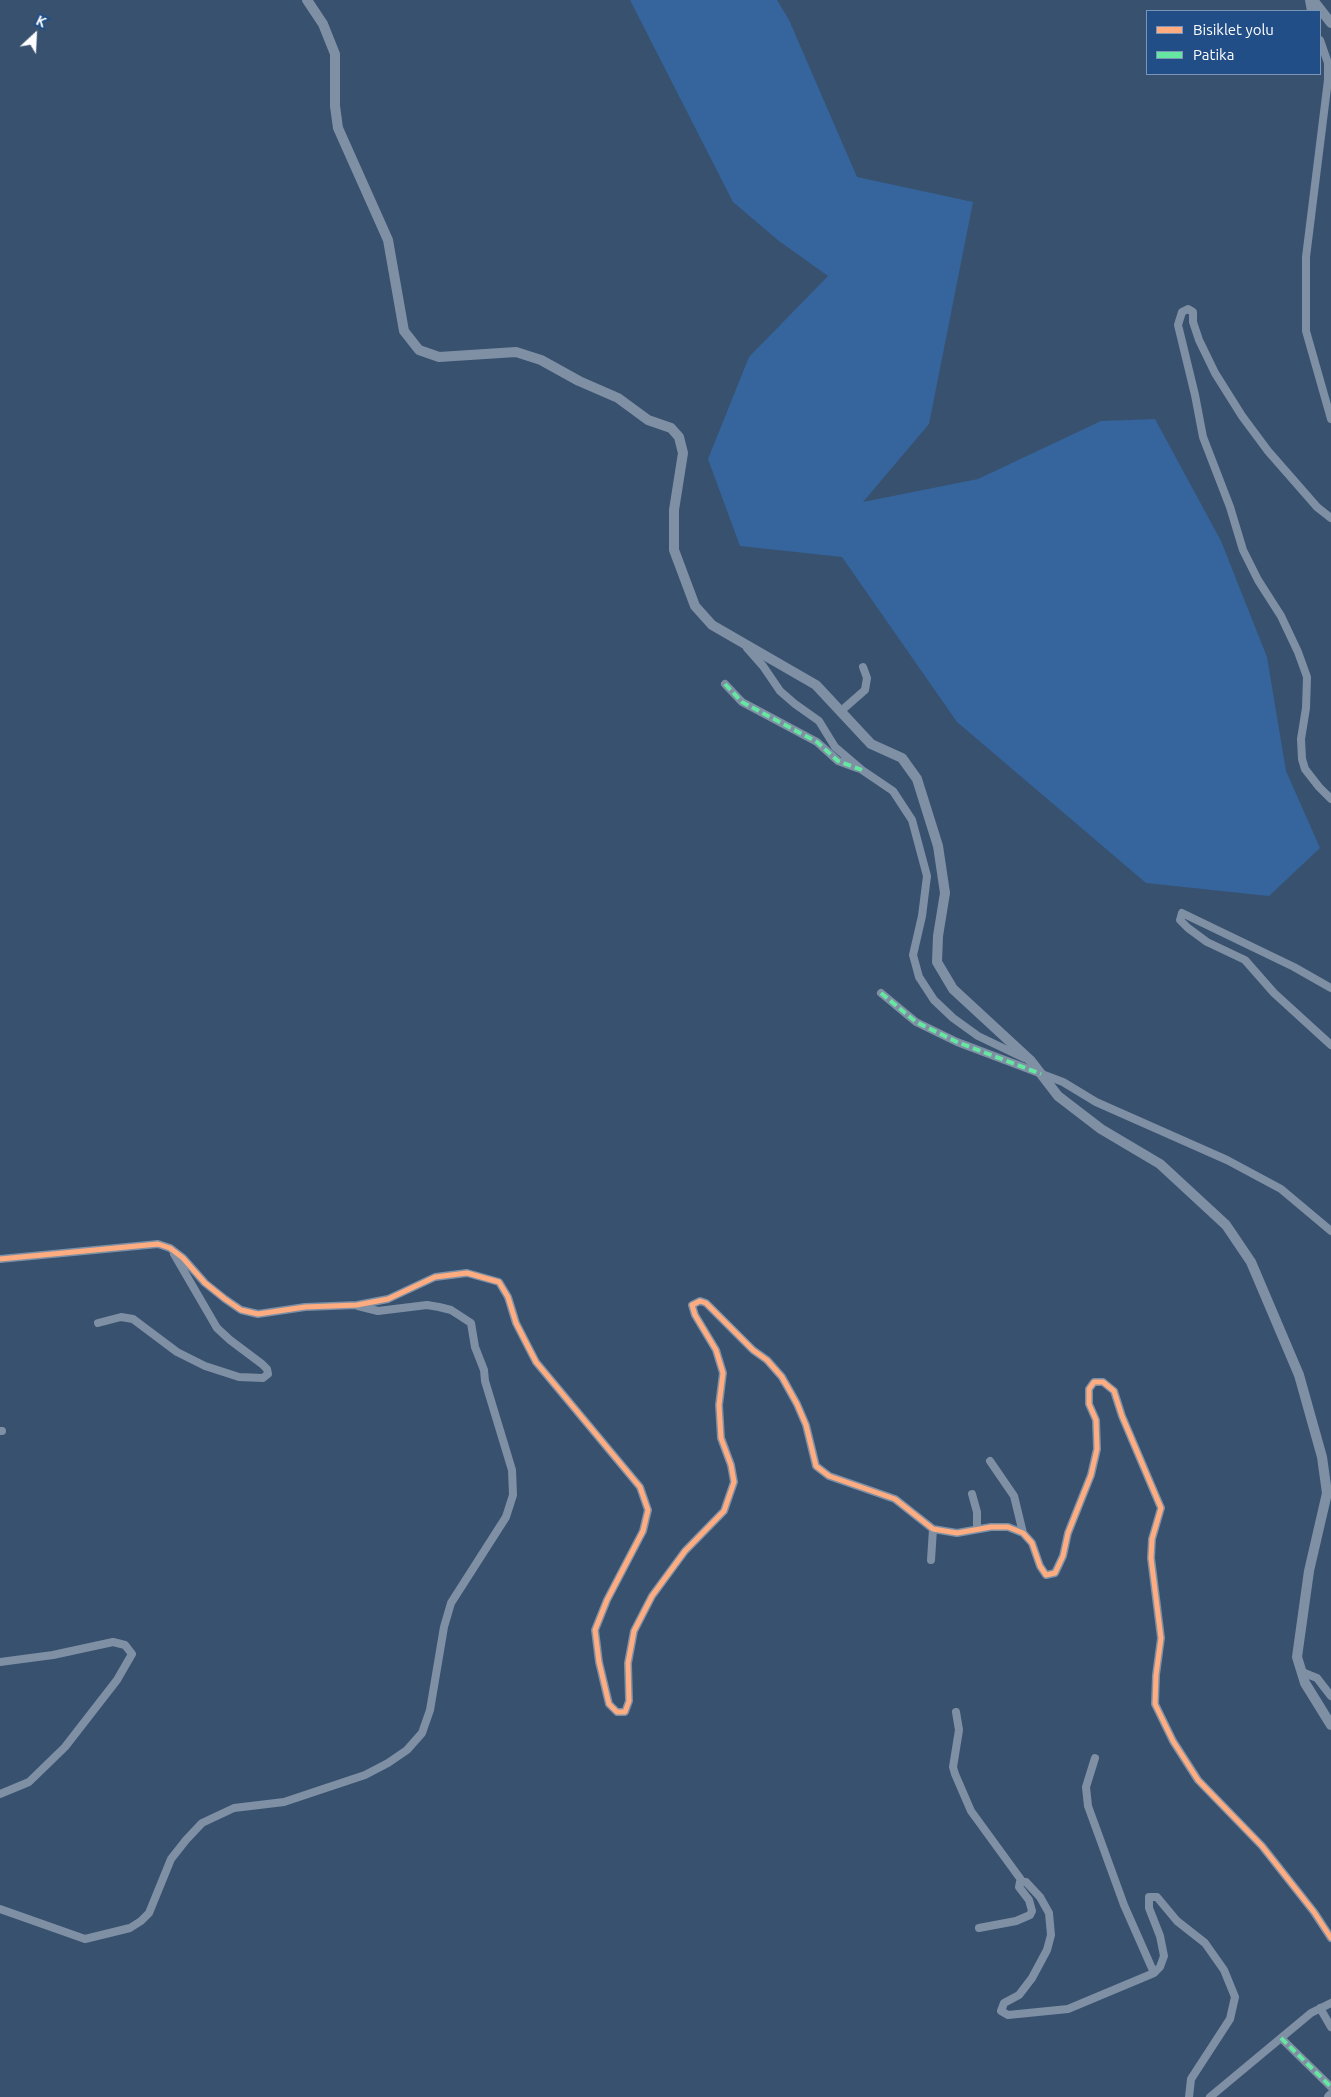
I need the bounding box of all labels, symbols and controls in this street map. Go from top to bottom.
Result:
north arrow [10,10,60,60]
legend [1146,10,1321,75]
text: K [34,12,49,31]
text: Bisiklet yolu [1193,21,1274,38]
text: Patika [1193,46,1234,63]

